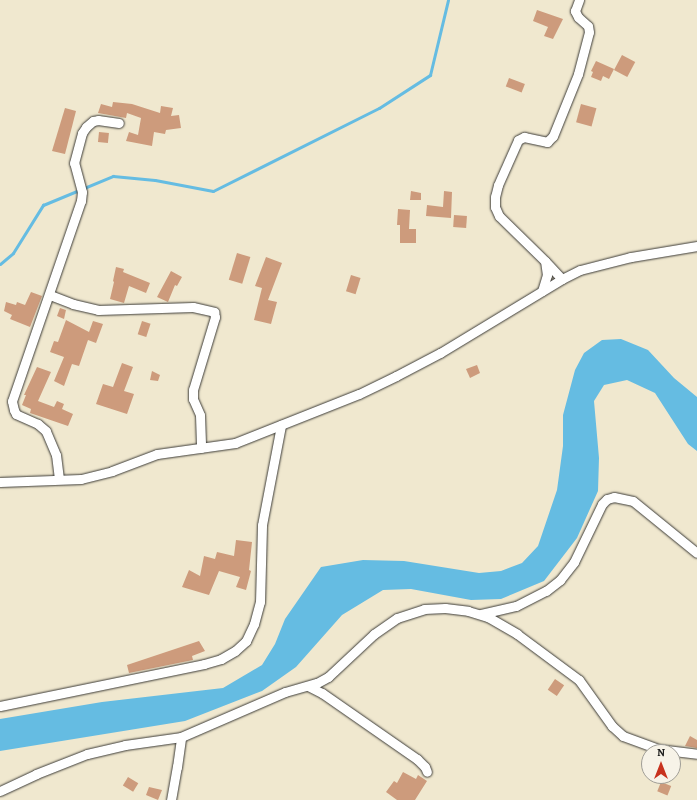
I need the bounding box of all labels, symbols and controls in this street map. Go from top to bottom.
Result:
north arrow [641,744,681,784]
text: N [657,745,665,760]

